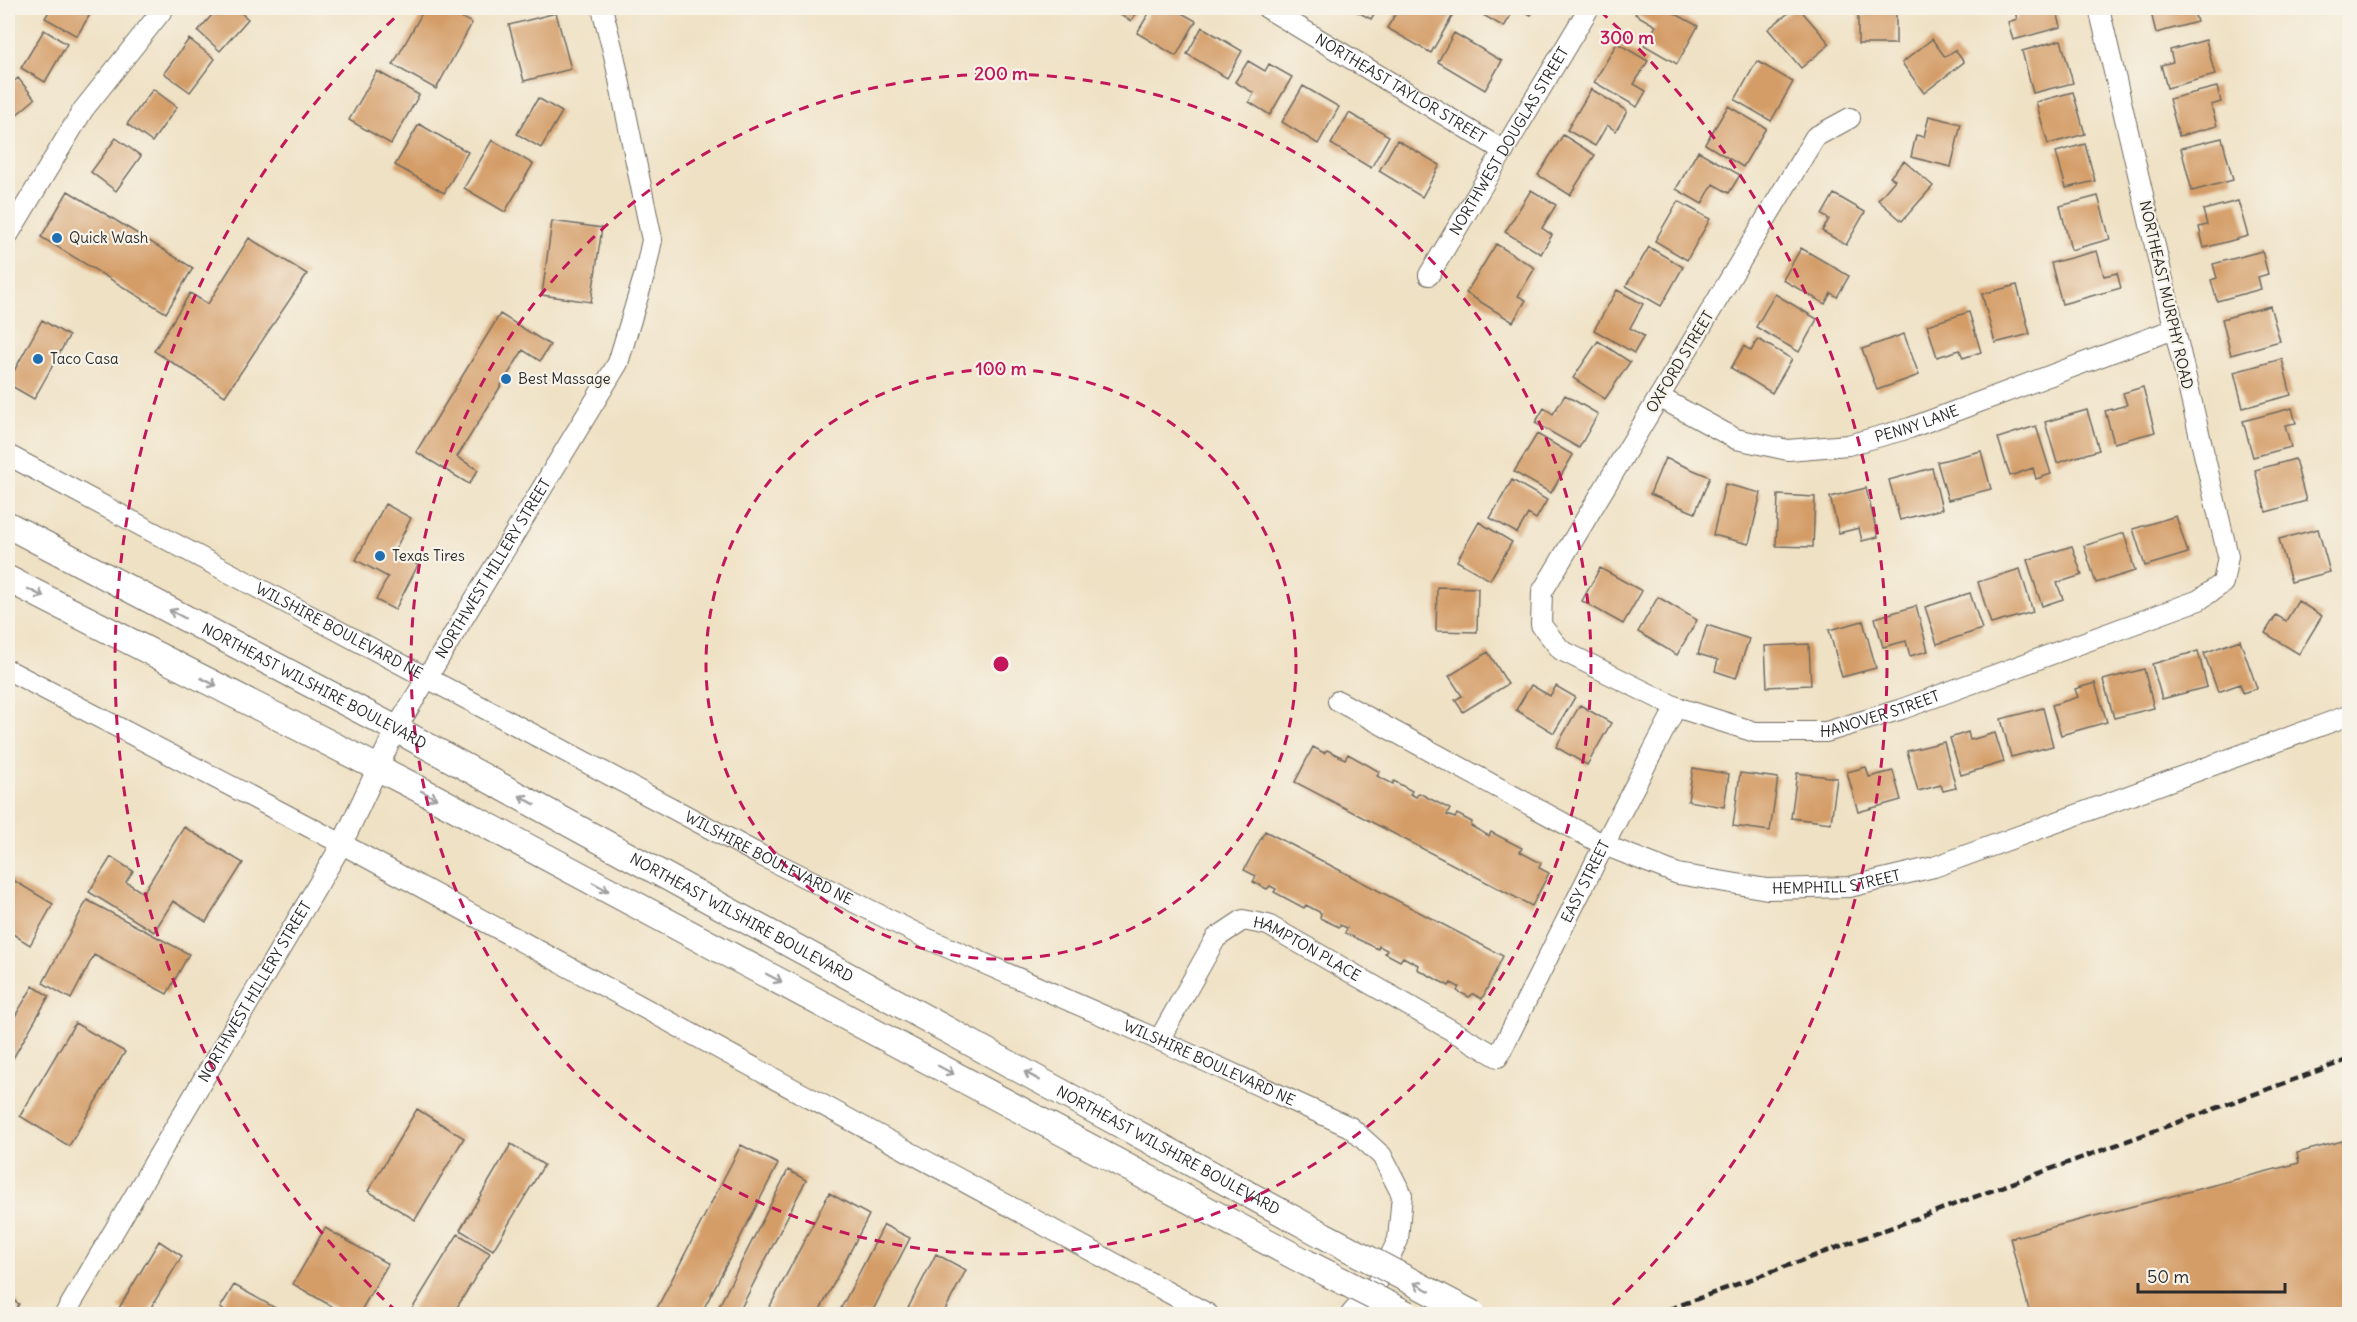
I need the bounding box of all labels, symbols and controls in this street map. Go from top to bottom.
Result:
text: 300 m [1600,26,1654,49]
street label: NORTHEAST TAYLOR STREET [1312,29,1490,147]
street label: NORTHWEST DOUGLAS STREET [1445,43,1573,239]
text: 200 m [974,62,1028,85]
street label: NORTHEAST MURPHY ROAD [2136,199,2197,391]
place label: Quick Wash [69,228,149,247]
marker: Quick Wash [50,231,64,245]
street label: OXFORD STREET [1642,307,1718,416]
place label: Taco Casa [50,349,119,368]
marker: Taco Casa [31,352,45,366]
text: 100 m [976,357,1027,380]
place label: Best Massage [518,369,611,388]
marker: Best Massage [499,372,513,386]
street label: PENNY LANE [1873,401,1961,446]
street label: NORTHWEST HILLERY STREET [431,475,555,662]
place label: Texas Tires [392,546,465,565]
marker: Texas Tires [373,549,387,563]
street label: WILSHIRE BOULEVARD NE [253,579,426,683]
one-way arrow [26,588,44,599]
one-way arrow [168,607,186,619]
street label: NORTHEAST WILSHIRE BOULEVARD [199,619,430,753]
centre of rings [991,654,1011,674]
one-way arrow [200,676,218,688]
street label: HANOVER STREET [1820,686,1942,741]
one-way arrow [420,790,438,801]
one-way arrow [518,794,536,805]
street label: WILSHIRE BOULEVARD NE [682,807,856,909]
street label: EASY STREET [1557,837,1614,926]
street label: NORTHEAST WILSHIRE BOULEVARD [627,849,857,986]
street label: HEMPHILL STREET [1772,865,1902,898]
one-way arrow [592,882,610,893]
street label: NORTHWEST HILLERY STREET [194,897,315,1086]
street label: HAMPTON PLACE [1252,912,1364,985]
one-way arrow [764,973,782,984]
street label: WILSHIRE BOULEVARD NE [1121,1016,1298,1110]
one-way arrow [936,1065,954,1076]
one-way arrow [1023,1070,1041,1081]
street label: NORTHEAST WILSHIRE BOULEVARD [1053,1081,1283,1219]
scale bar [2138,1256,2285,1294]
text: 50 m [2147,1265,2189,1288]
one-way arrow [1414,1281,1431,1293]

